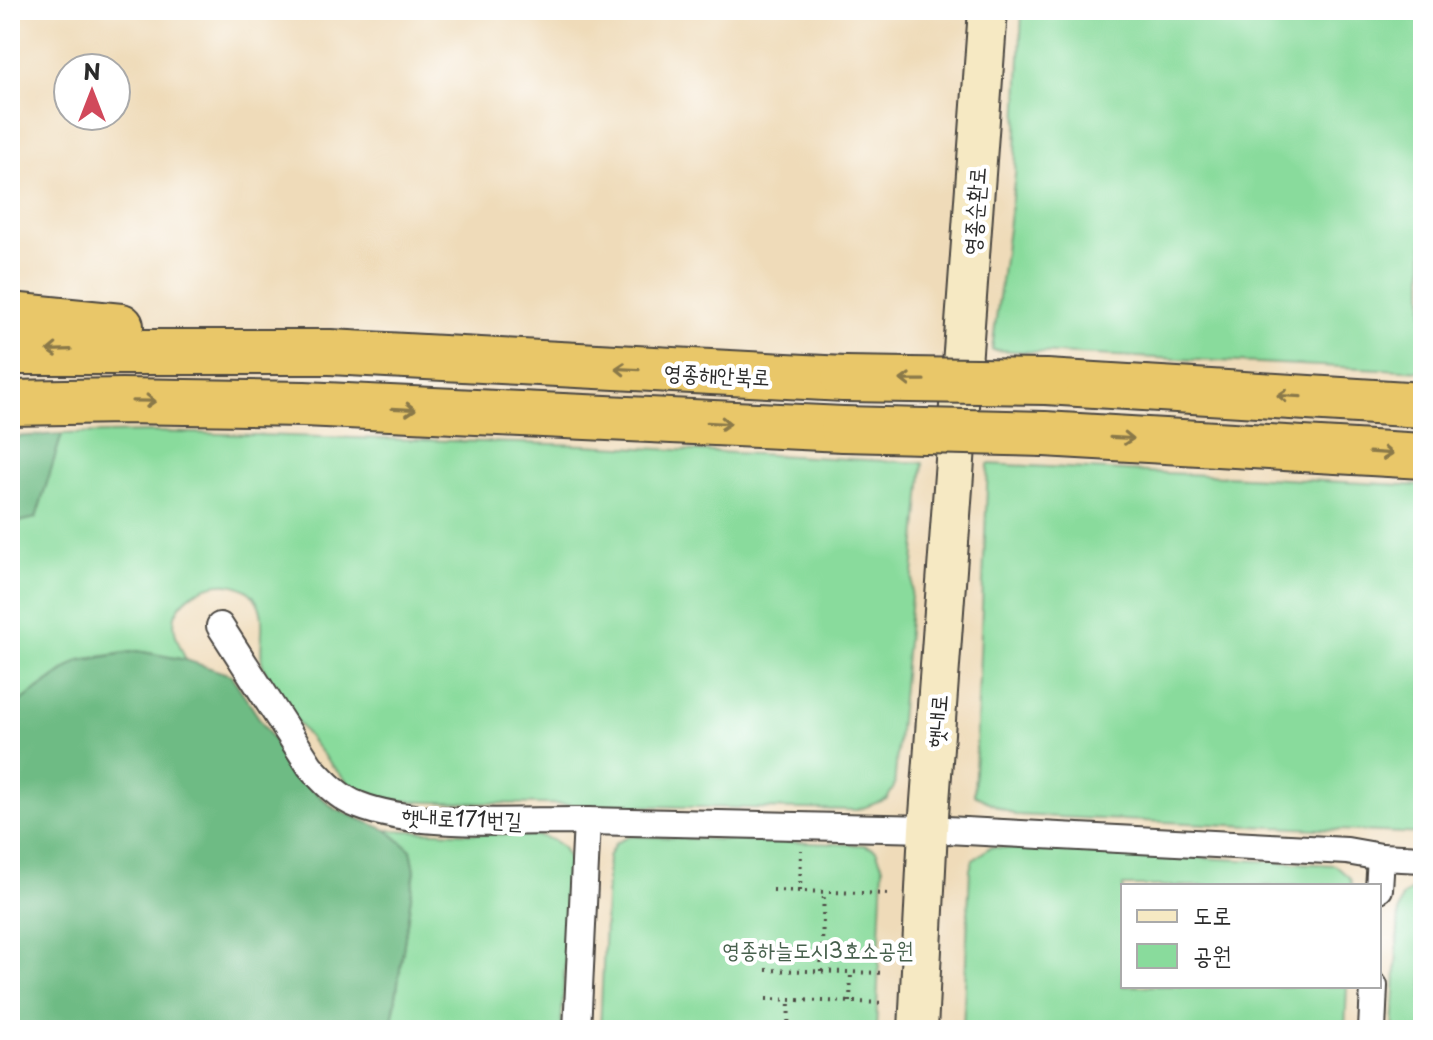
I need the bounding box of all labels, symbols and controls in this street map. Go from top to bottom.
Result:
north arrow [52,52,132,132]
text: N [83,54,101,87]
street label: 영종순환로 [953,166,993,256]
one-way arrow [46,343,73,358]
street label: 영종해안북로 [663,354,771,392]
one-way arrow [614,361,641,376]
one-way arrow [899,372,926,388]
one-way arrow [1276,388,1303,403]
one-way arrow [130,393,157,409]
one-way arrow [390,401,417,416]
one-way arrow [705,416,732,431]
one-way arrow [1108,431,1135,446]
one-way arrow [1367,446,1394,461]
street label: 햇내로 [918,693,954,749]
street label: 햇내로171번길 [401,798,523,836]
legend [1121,884,1381,988]
text: 도로 [1193,896,1232,932]
park label: 영종하늘도시3호소공원 [722,932,914,965]
text: 공원 [1193,936,1232,972]

